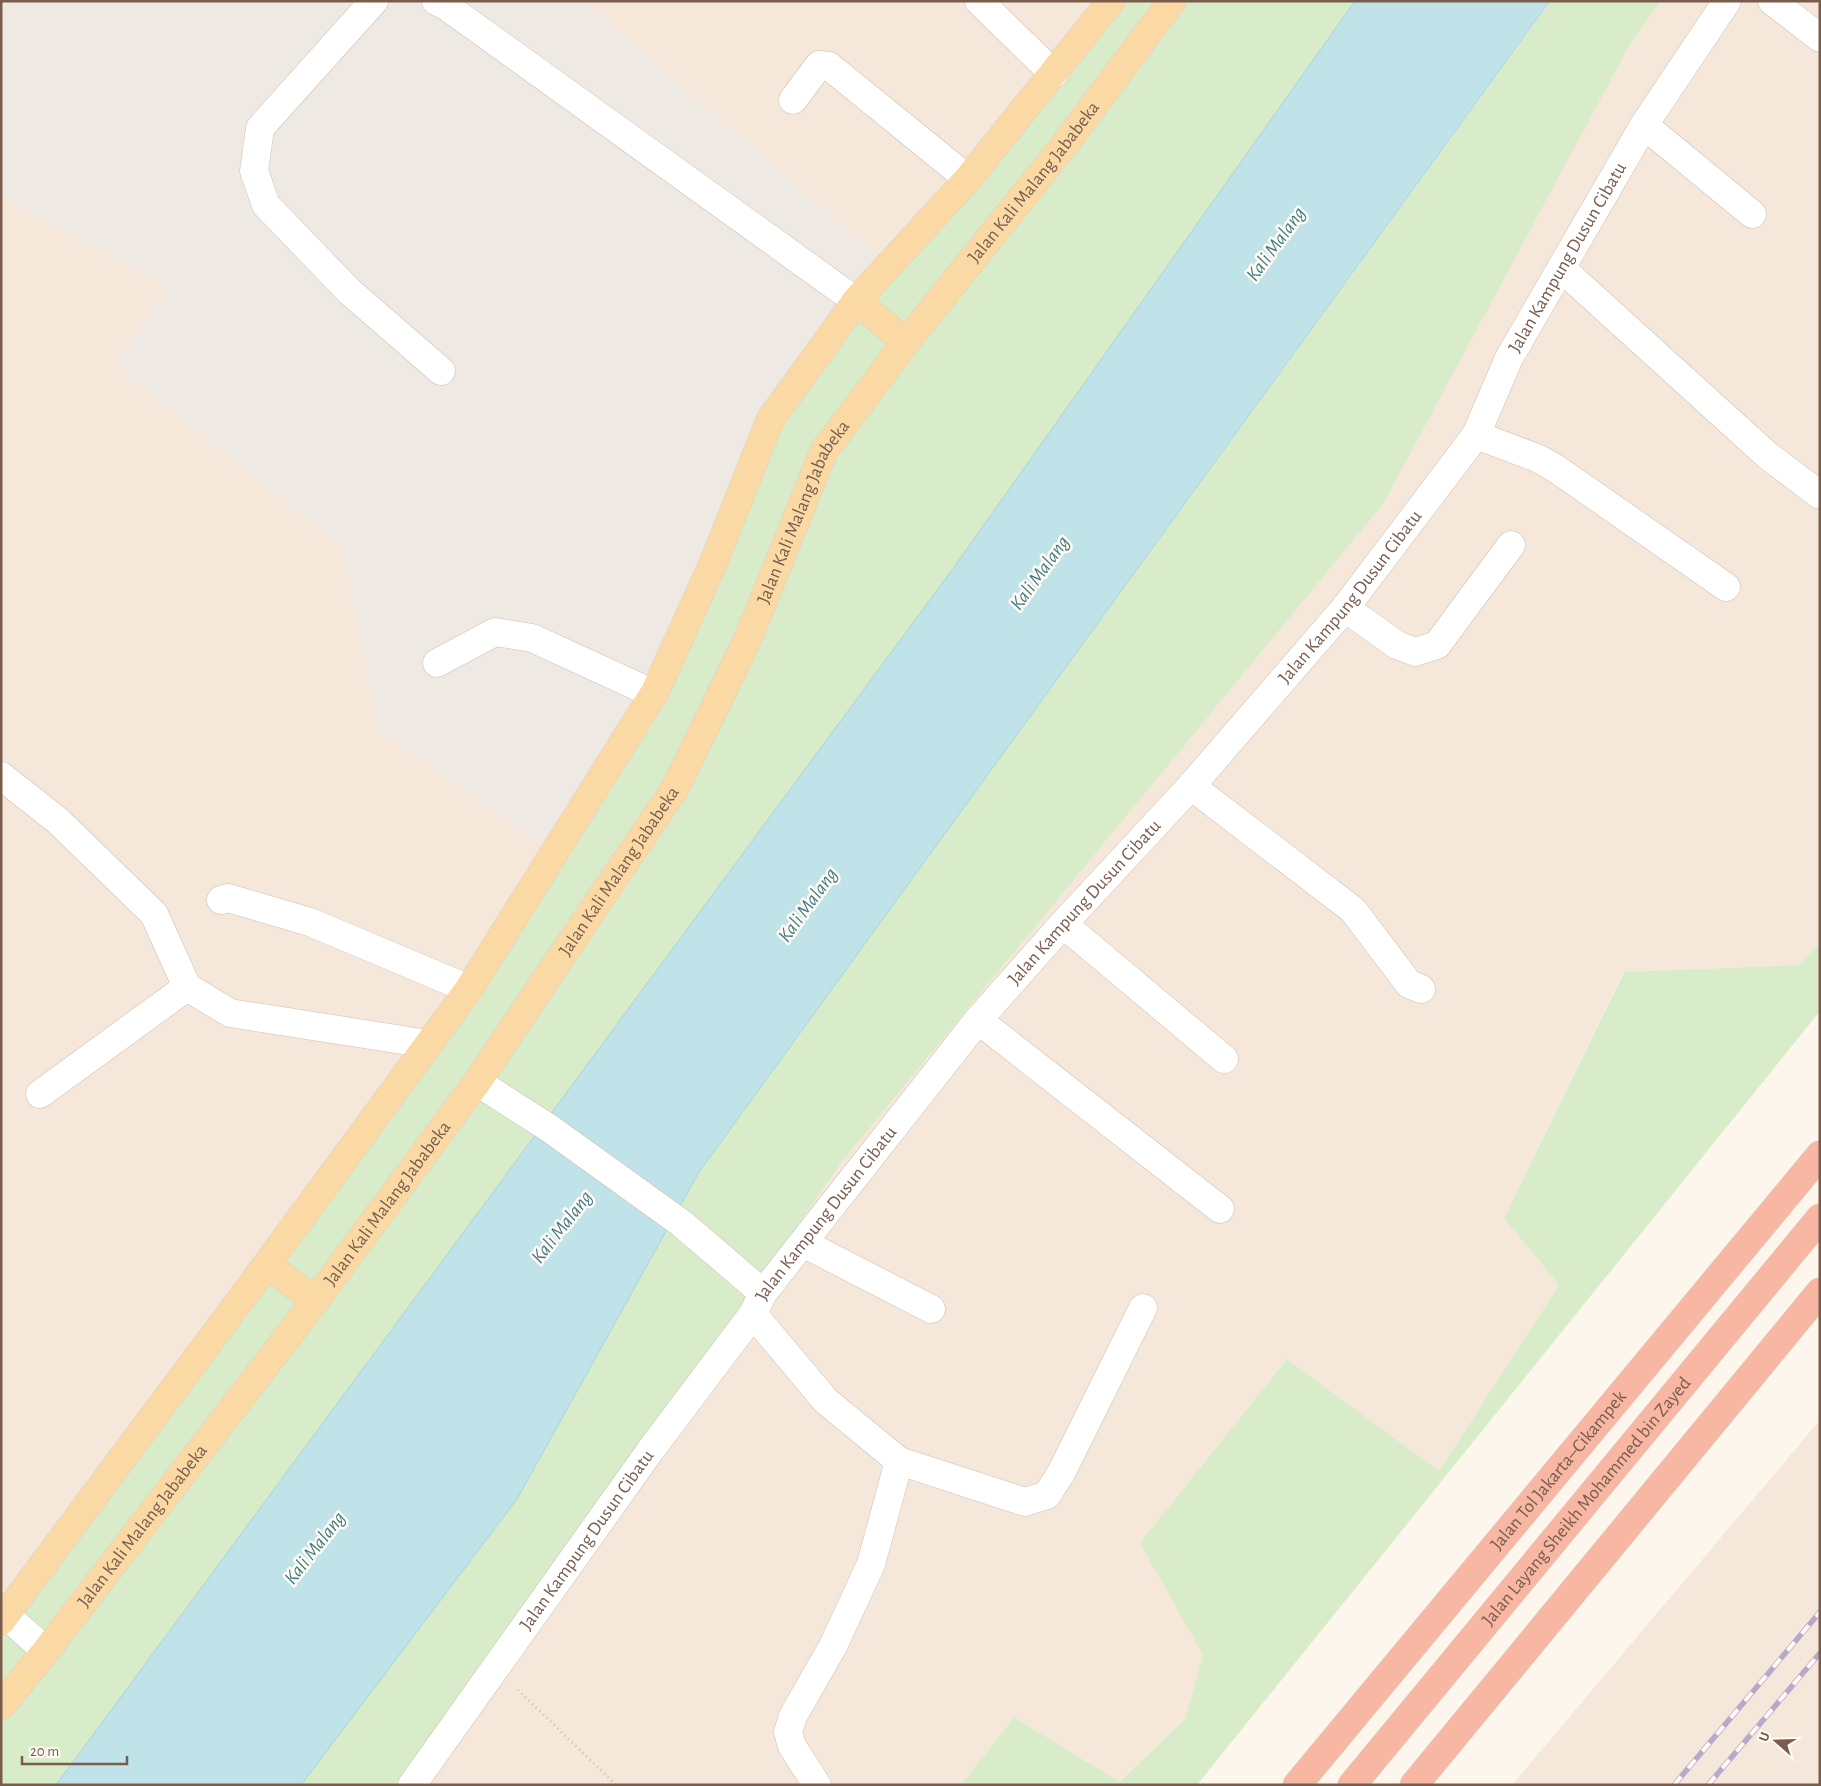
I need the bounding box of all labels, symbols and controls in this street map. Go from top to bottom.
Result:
street label: Jalan Kali Malang Jababeka [964,98,1103,266]
street label: Jalan Kampung Dusun Cibatu [1505,159,1630,356]
water label: Kali Malang [1243,203,1309,285]
street label: Jalan Kali Malang Jababeka [754,417,853,606]
street label: Jalan Kampung Dusun Cibatu [1275,506,1425,687]
water label: Kali Malang [1007,532,1073,614]
street label: Jalan Kali Malang Jababeka [555,783,683,959]
street label: Jalan Kampung Dusun Cibatu [1004,816,1164,988]
water label: Kali Malang [775,864,841,946]
street label: Jalan Kali Malang Jababeka [320,1117,454,1289]
street label: Jalan Kampung Dusun Cibatu [751,1122,900,1303]
water label: Kali Malang [528,1187,596,1267]
street label: Jalan Layang Sheikh Mohammed bin Zayed [1478,1373,1694,1629]
street label: Jalan Tol Jakarta–Cikampek [1487,1387,1630,1554]
street label: Jalan Kali Malang Jababeka [74,1441,211,1611]
street label: Jalan Kampung Dusun Cibatu [516,1446,657,1633]
water label: Kali Malang [281,1508,349,1588]
north arrow [1751,1716,1801,1766]
text: U [1757,1730,1773,1743]
scale bar [22,1734,128,1766]
text: 20 m [30,1744,59,1759]

